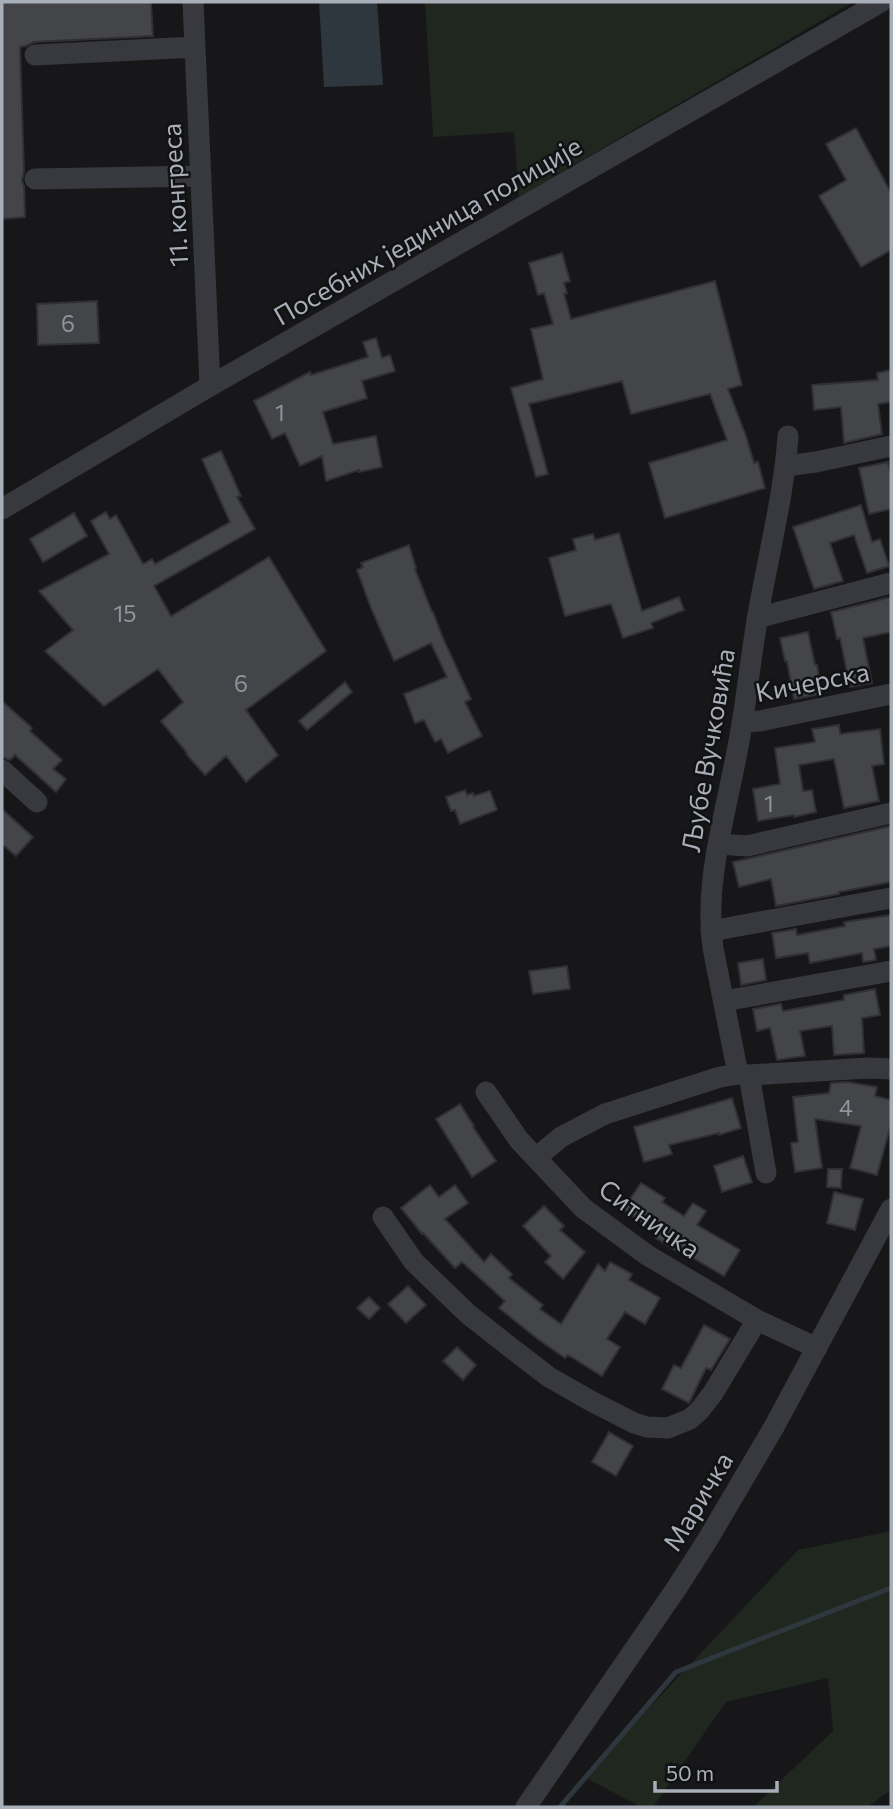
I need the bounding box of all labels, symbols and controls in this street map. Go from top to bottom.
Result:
street label: 11. конгреса [155,122,193,268]
street label: Посебних јединица полиције [268,129,586,331]
house number: 6 [61,309,75,337]
house number: 1 [275,398,285,426]
house number: 15 [113,599,137,627]
street label: Љубе Вучковића [674,646,740,854]
street label: Кичерска [752,655,872,707]
house number: 6 [234,669,248,697]
house number: 1 [764,789,774,817]
house number: 4 [839,1093,853,1121]
street label: Ситничка [594,1172,706,1264]
street label: Маричка [656,1446,738,1556]
scale bar [655,1750,778,1794]
text: 50 m [666,1760,714,1785]

